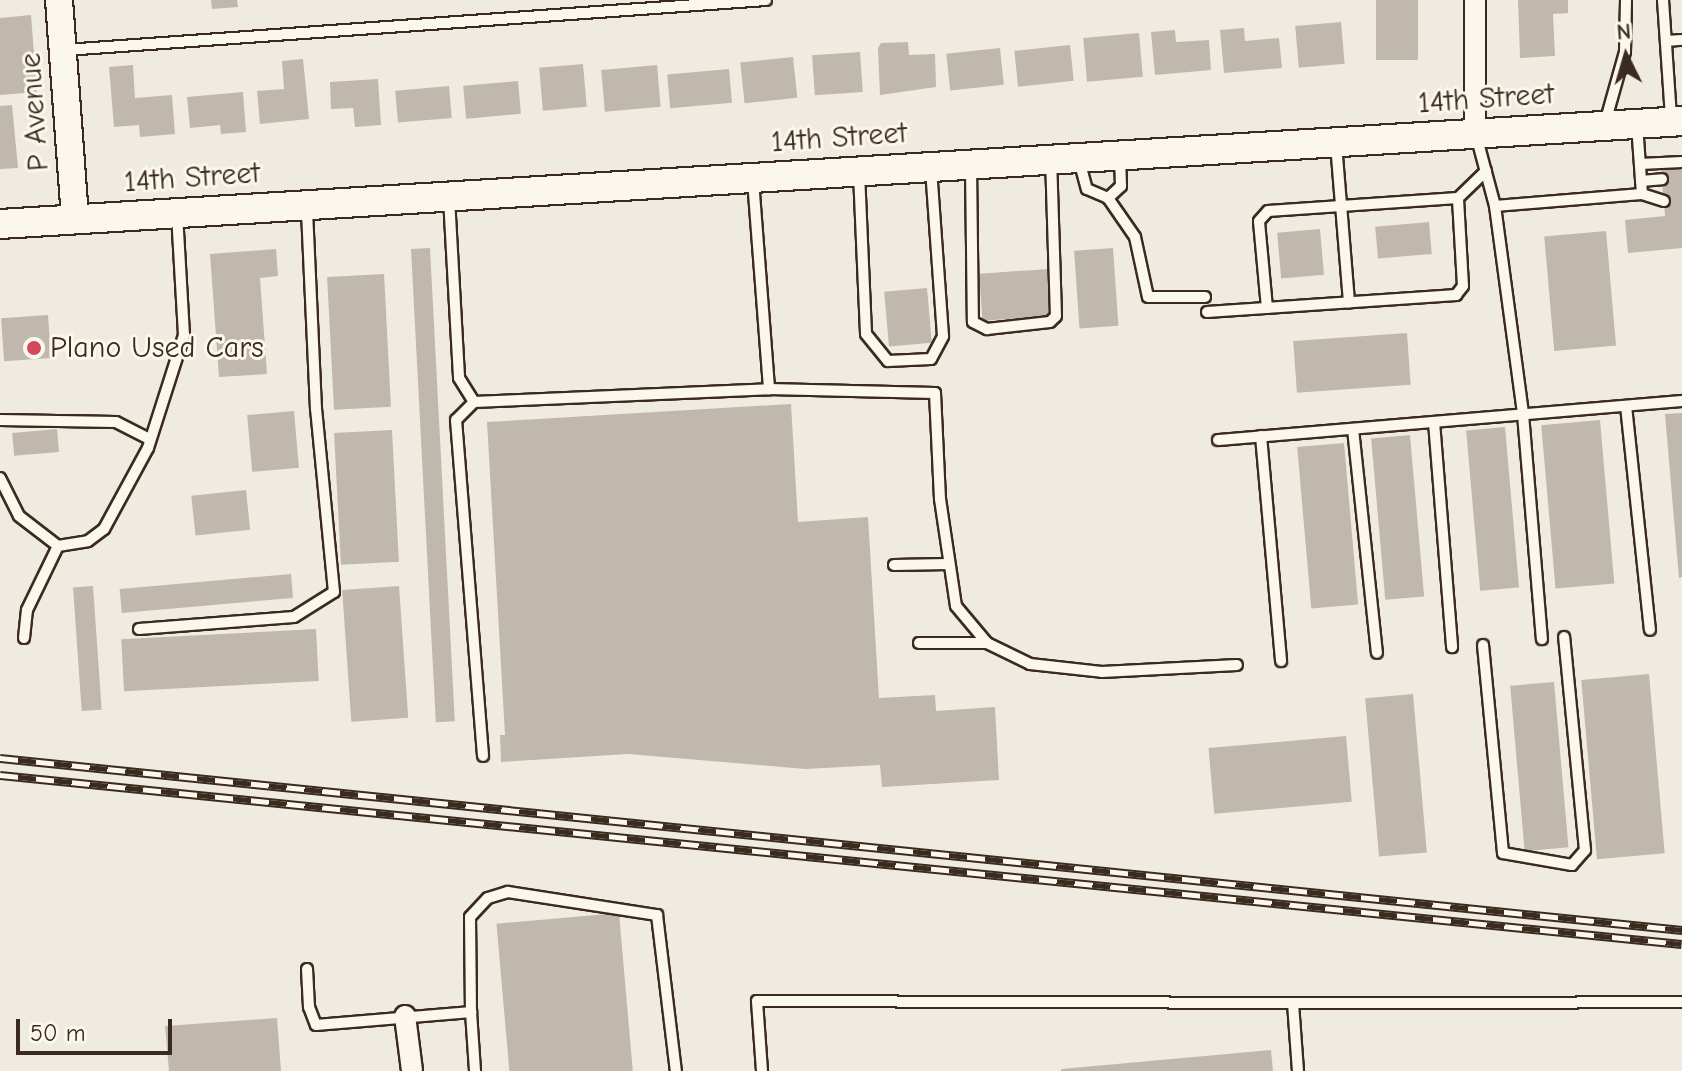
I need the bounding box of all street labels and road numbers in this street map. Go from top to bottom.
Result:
street label: P Avenue [13,52,57,172]
street label: 14th Street [1417,76,1555,122]
street label: 14th Street [770,115,908,161]
street label: 14th Street [123,155,261,201]

